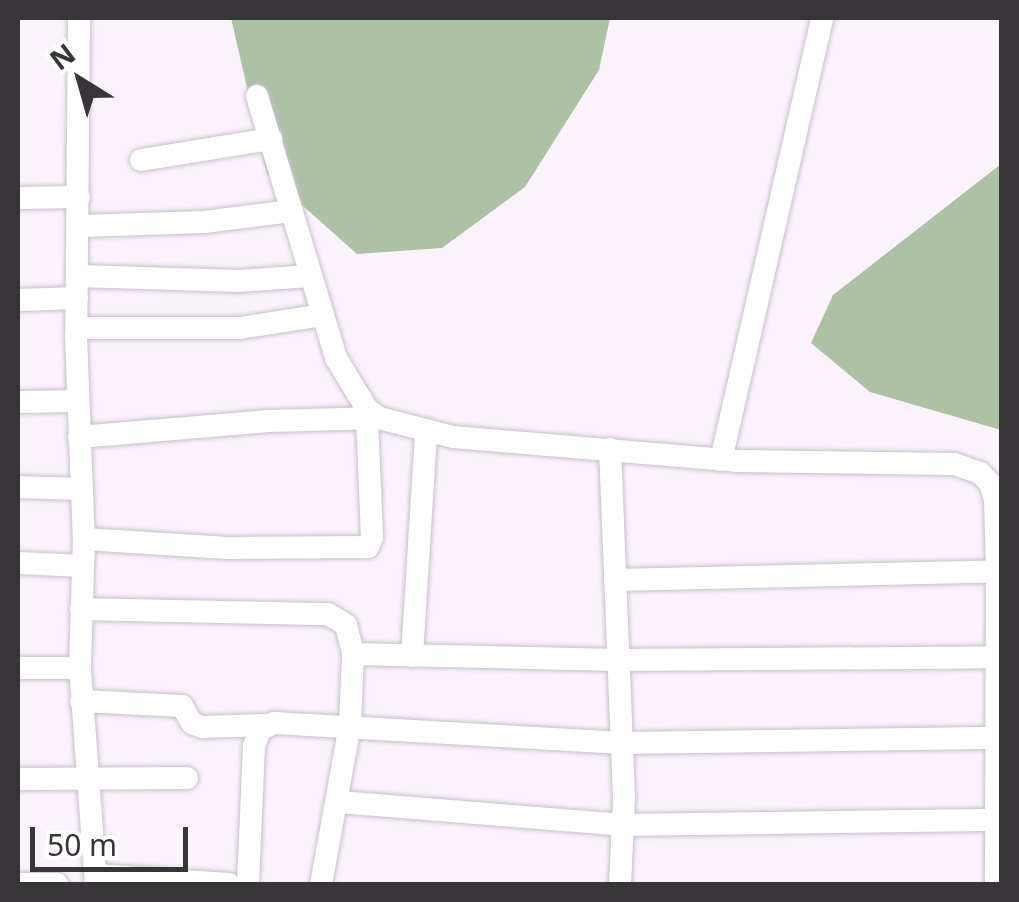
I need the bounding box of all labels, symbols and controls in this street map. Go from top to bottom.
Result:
north arrow [30,30,130,130]
text: N [41,34,82,78]
scale bar [35,807,192,869]
text: 50 m [47,824,117,865]

